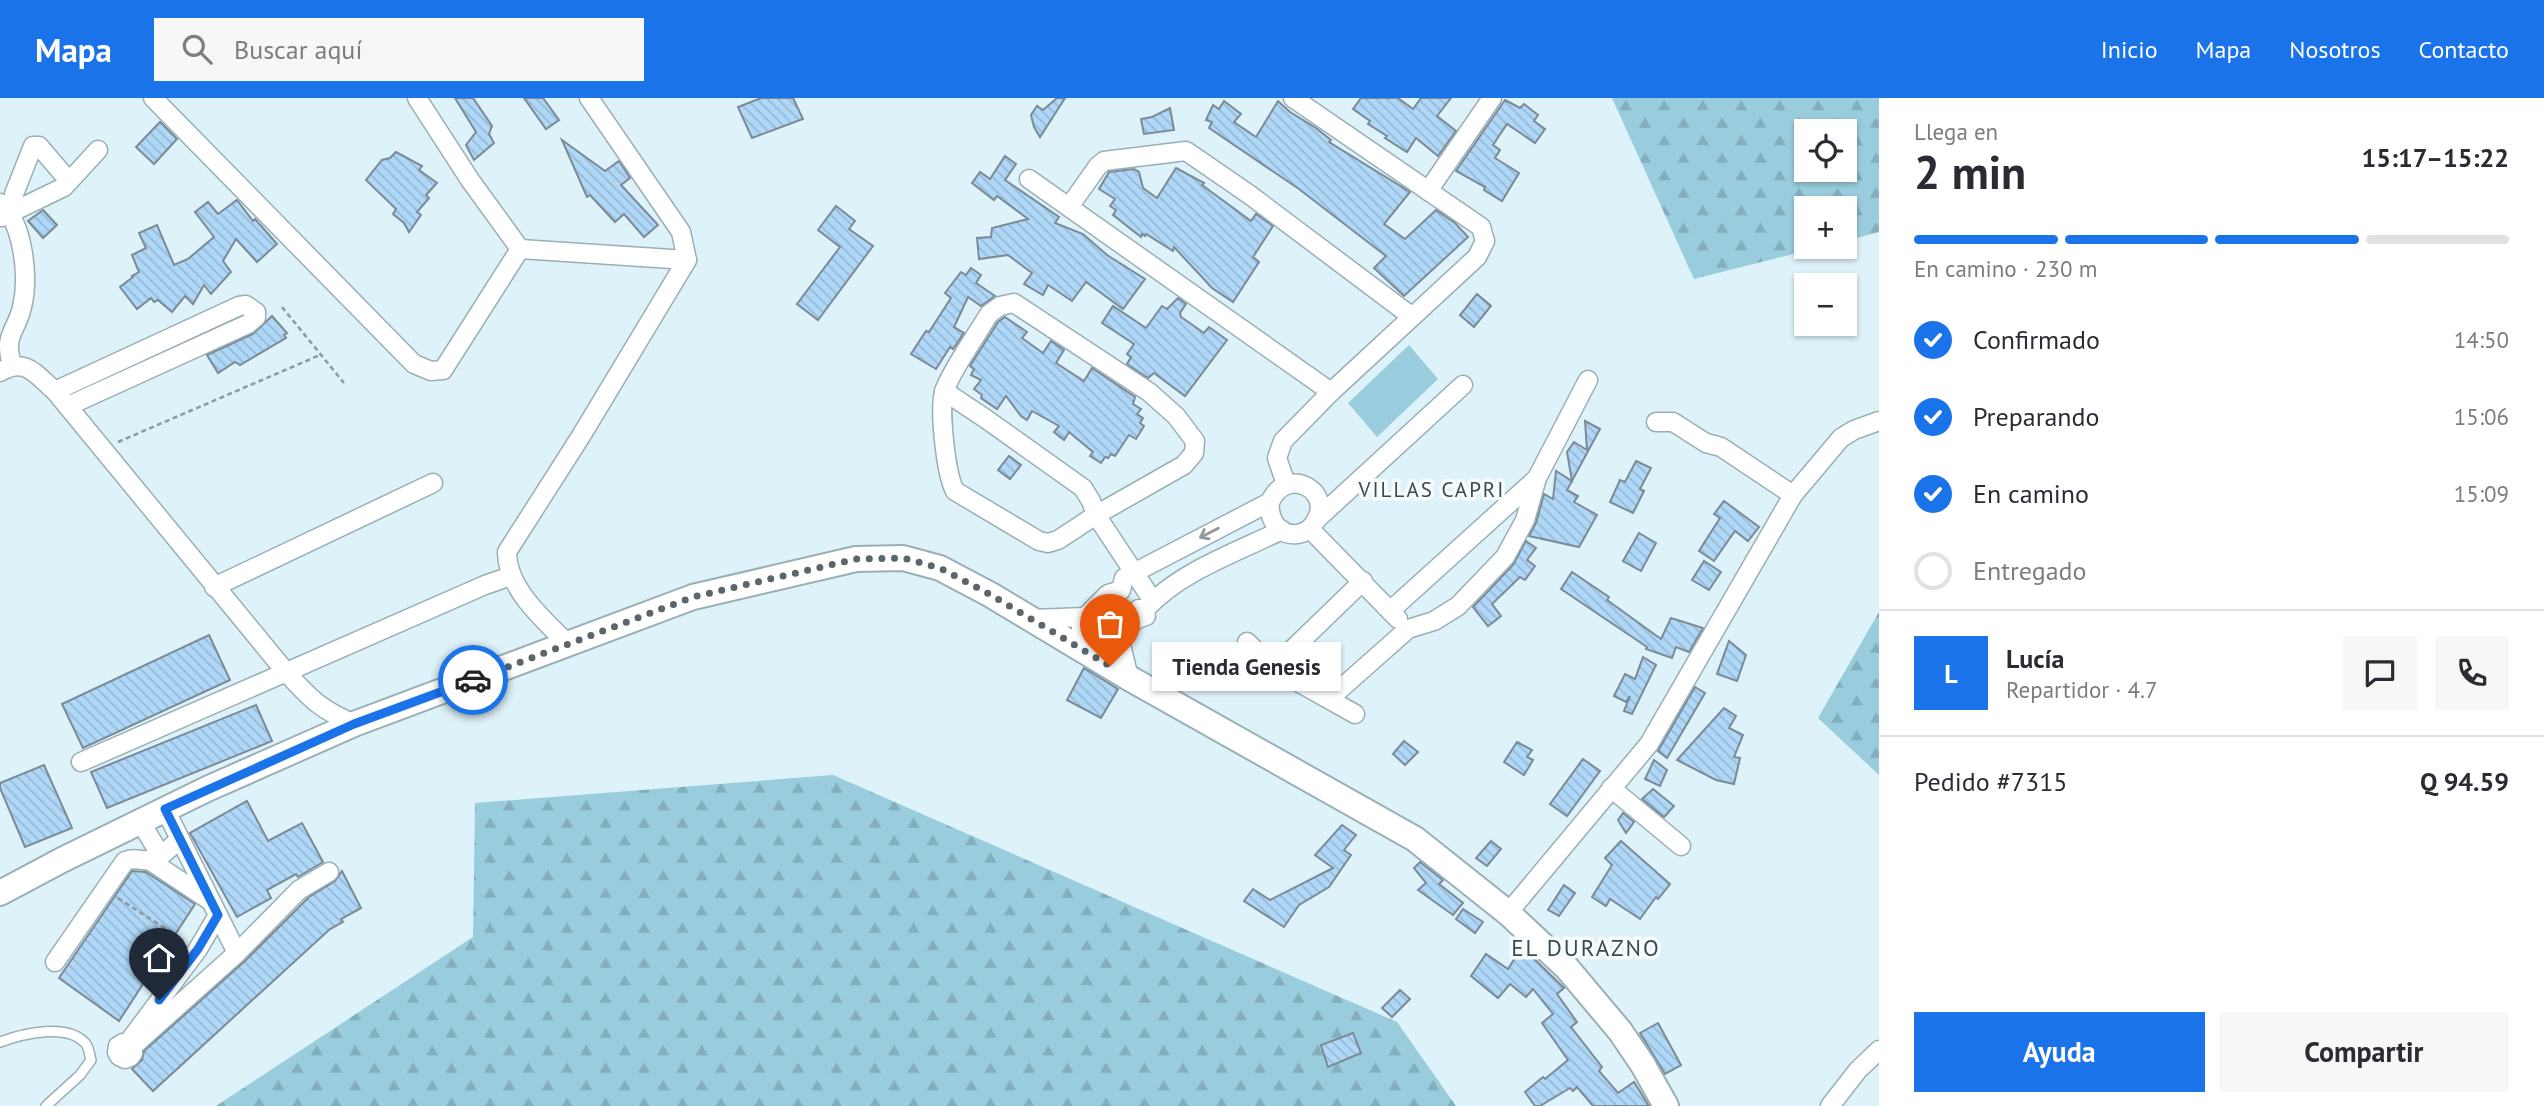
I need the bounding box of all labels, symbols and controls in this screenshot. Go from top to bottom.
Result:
search box [154,18,644,81]
text: Mapa [35,28,112,71]
icon: search [178,30,216,68]
text: Buscar aquí [234,33,362,66]
text: Inicio [2101,34,2158,65]
text: Mapa [2196,34,2251,65]
text: Nosotros [2289,34,2381,65]
text: Contacto [2419,34,2509,65]
text: Llega en [1914,117,1998,146]
map controls [1794,119,1857,336]
button: locate [1794,119,1857,182]
text: 15:17–15:22 [2362,141,2509,174]
text: 2 min [1914,142,2026,202]
button: + [1794,196,1857,259]
text: En camino · 230 m [1914,254,2097,283]
button: − [1794,273,1857,336]
icon: check [1914,321,1952,359]
text: Confirmado [1973,323,2100,356]
text: 14:50 [2454,325,2509,354]
icon: check [1914,398,1952,436]
text: Preparando [1973,400,2100,433]
text: 15:06 [2454,402,2509,431]
icon: check [1914,475,1952,513]
district label: VILLAS CAPRI [1358,476,1505,503]
text: En camino [1973,477,2089,510]
text: 15:09 [2454,479,2509,508]
one-way arrow [1199,526,1220,540]
text: Entregado [1973,554,2087,587]
pin [1080,594,1140,666]
icon: bag [1091,605,1129,643]
button: chat [2343,636,2417,710]
button: phone [2435,636,2509,710]
callout: Tienda Genesis [1152,642,1341,690]
text: Lucía [2006,642,2065,675]
courier [438,645,508,715]
text: Tienda Genesis [1172,652,1321,681]
text: L [1944,657,1958,690]
icon: car [454,661,492,699]
text: Repartidor · 4.7 [2006,675,2158,704]
text: Pedido #7315 [1914,765,2067,798]
text: Q 94.59 [2420,765,2509,798]
pin [129,928,189,1000]
district label: EL DURAZNO [1511,933,1661,962]
icon: home [140,939,178,977]
button: Ayuda [1914,1012,2205,1092]
button: Compartir [2219,1012,2509,1092]

